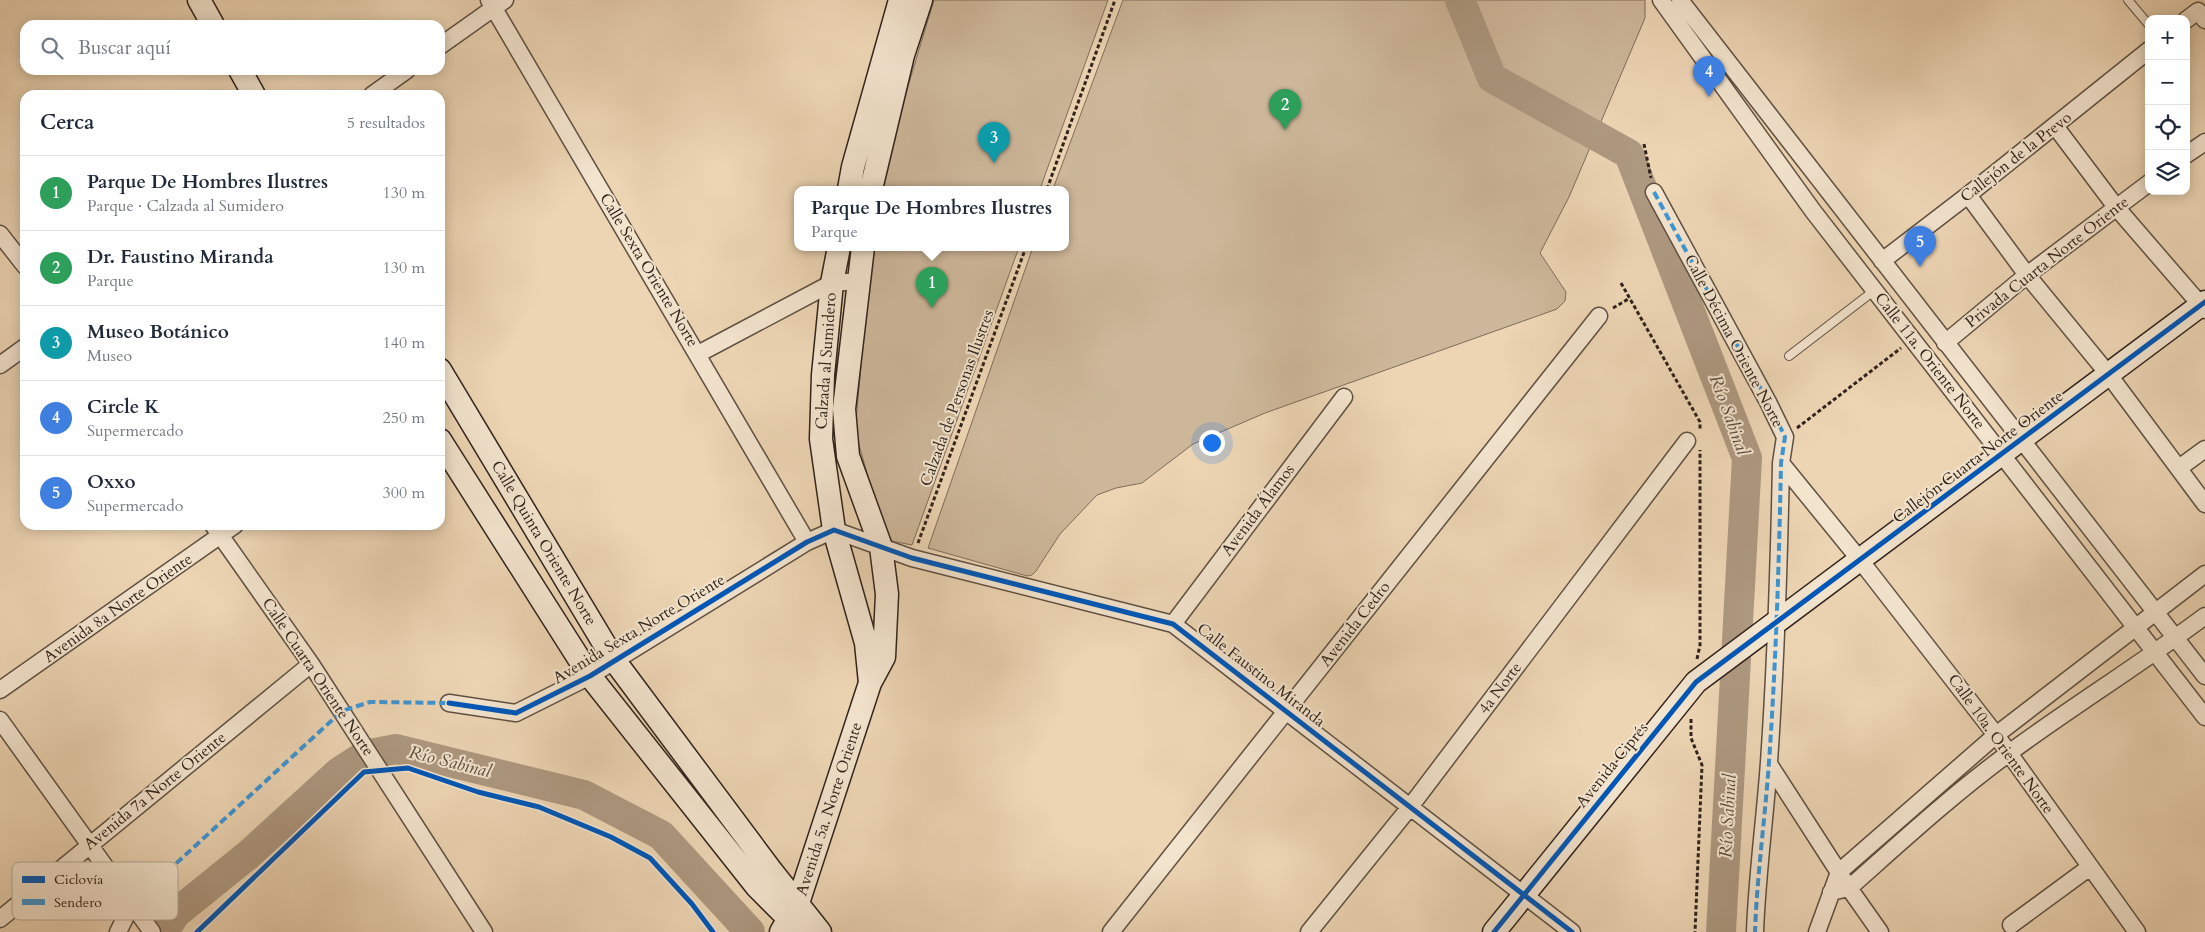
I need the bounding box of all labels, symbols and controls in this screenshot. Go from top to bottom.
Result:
map controls [2145,15,2190,195]
button: + [2145,15,2190,60]
search box [20,20,445,75]
icon: search [38,34,66,62]
text: Buscar aquí [78,35,171,61]
pin: 4 [1693,56,1725,97]
button: − [2145,60,2190,105]
pin: 2 [1269,89,1301,130]
button: locate [2145,105,2190,150]
street label: Callejón de la Prevo [1956,106,2077,207]
text: Cerca [40,108,94,137]
text: 5 resultados [347,112,425,134]
pin: 3 [978,122,1010,163]
button: layers [2145,150,2190,195]
text: Parque De Hombres Ilustres [87,169,328,195]
text: 1 [52,182,60,204]
text: 130 m [383,182,425,204]
popup [794,186,1069,251]
street label: Calle Sexta Oriente Norte [594,189,704,351]
street label: Privada Cuarta Norte Oriente [1961,191,2133,333]
text: Parque · Calzada al Sumidero [87,195,284,217]
text: Parque De Hombres Ilustres [811,195,1052,221]
text: Parque [811,221,858,243]
pin: 5 [1904,226,1936,267]
text: Dr. Faustino Miranda [87,244,274,270]
street label: Calle Décima Oriente Norte [1679,251,1789,431]
text: 2 [52,257,60,279]
text: 130 m [383,257,425,279]
pin: 1 [916,267,948,308]
text: Parque [87,270,134,292]
street label: Calle 11a. Oriente Norte [1870,288,1990,434]
street label: Calzada al Sumidero [810,291,842,430]
street label: Calzada de Personas Ilustres [915,307,999,489]
text: Museo Botánico [87,319,229,345]
text: 3 [52,332,60,354]
text: 140 m [383,332,425,354]
text: Museo [87,345,132,367]
water label: Río Sabinal [1703,371,1755,460]
street label: Callejón Cuarta Norte Oriente [1888,385,2068,529]
text: Circle K [87,394,160,420]
text: 4 [52,407,60,429]
text: 250 m [383,407,425,429]
text: Supermercado [87,420,183,442]
your location [1199,430,1225,456]
street label: Calle Quinta Oriente Norte [486,456,602,630]
street label: Avenida Álamos [1216,459,1300,561]
text: Oxxo [87,469,136,495]
text: 5 [52,482,60,504]
text: 300 m [383,482,425,504]
text: Supermercado [87,495,183,517]
street label: Avenida 8a Norte Oriente [39,548,197,668]
street label: Avenida Sexta Norte Oriente [549,569,729,689]
street label: Avenida Cedro [1315,577,1395,671]
street label: Calle Cuarta Oriente Norte [257,594,379,760]
street label: Calle Faustino Miranda [1192,618,1330,732]
street label: 4a Norte [1473,657,1527,719]
street label: Calle 10a. Oriente Norte [1943,670,2059,818]
street label: Avenida Ciprés [1571,718,1653,812]
street label: Avenida 5a. Norte Oriente [791,719,867,899]
street label: Avenida 7a Norte Oriente [79,727,231,855]
water label: Río Sabinal [406,740,495,785]
water label: Río Sabinal [1713,772,1743,859]
legend [12,862,178,920]
text: Ciclovía [54,870,103,889]
text: Sendero [54,893,102,912]

